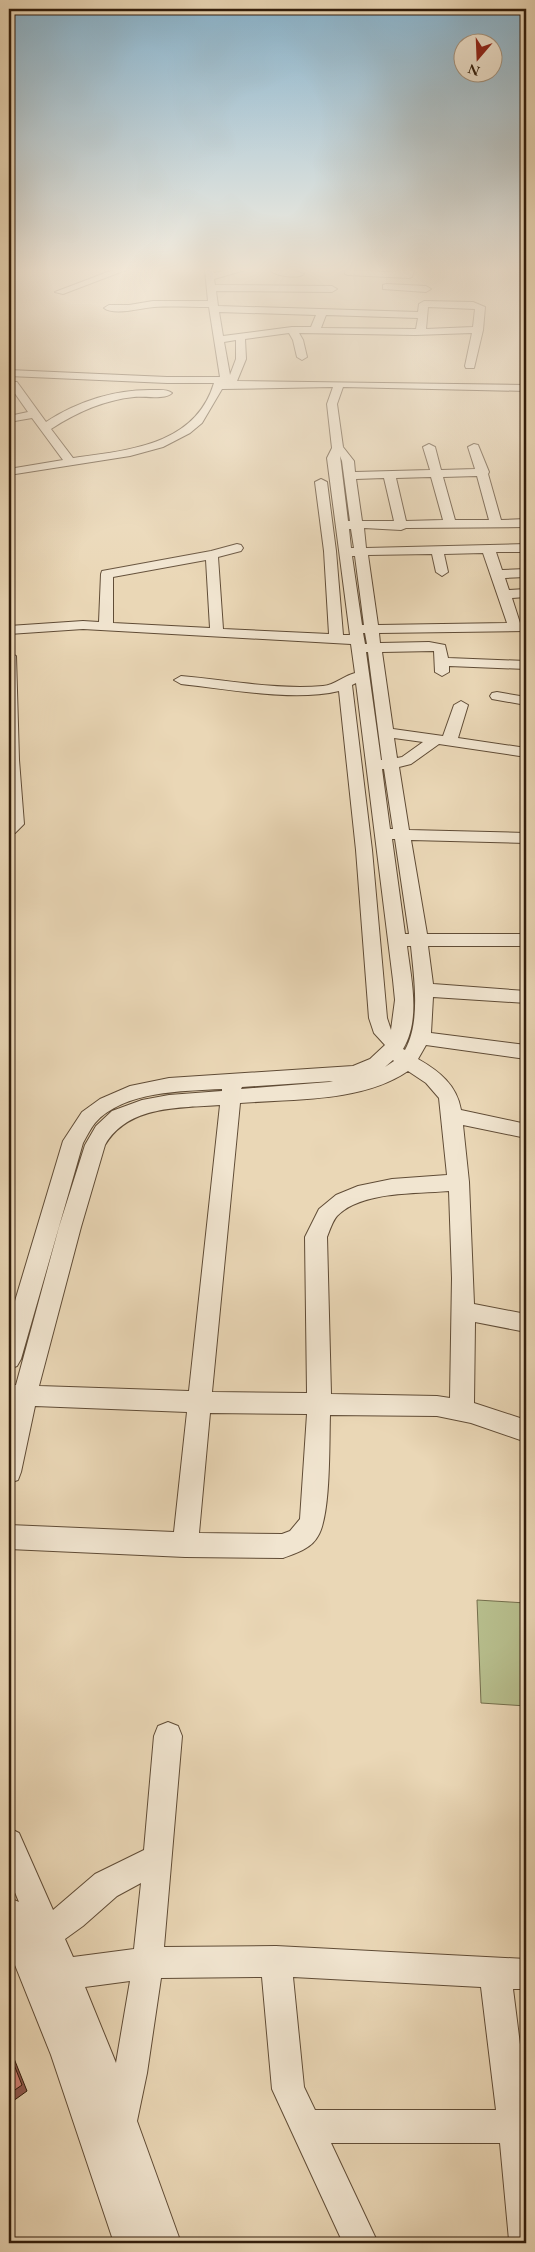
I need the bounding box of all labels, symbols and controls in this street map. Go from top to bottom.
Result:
north arrow [452,32,502,82]
text: N [465,60,482,81]

